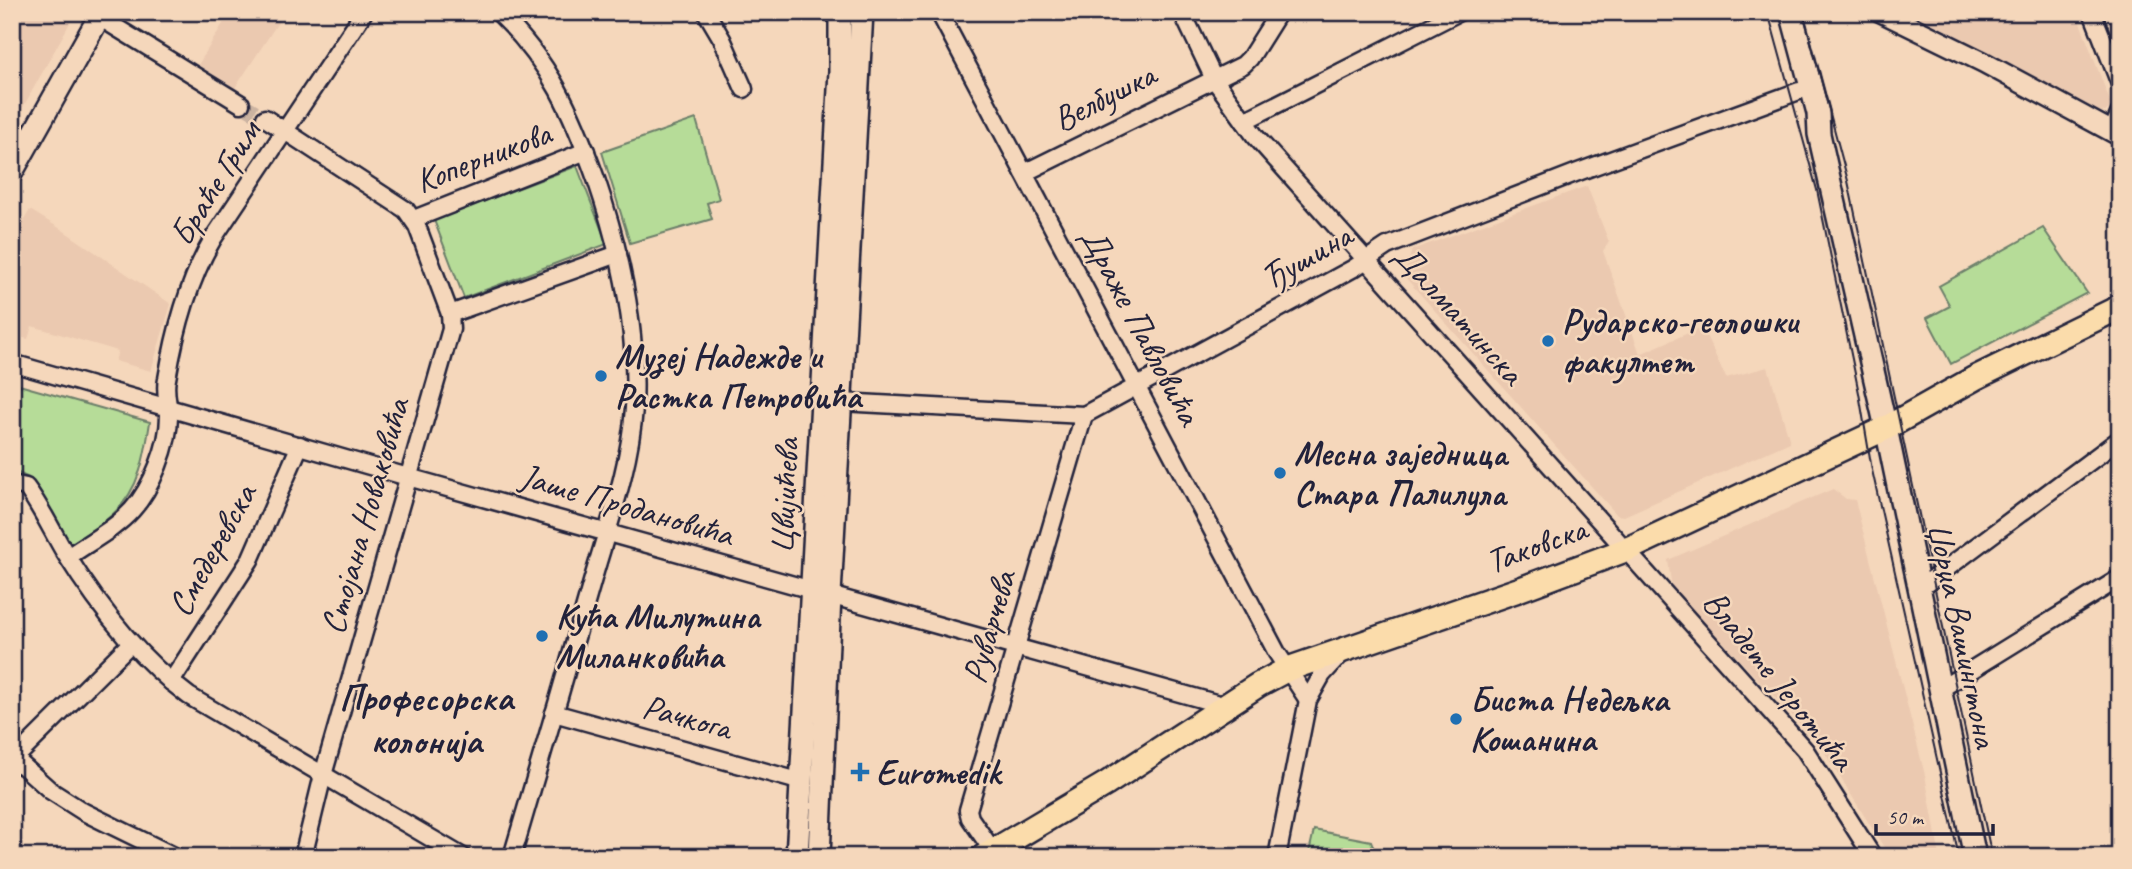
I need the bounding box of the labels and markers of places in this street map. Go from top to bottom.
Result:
place label: Рударско-геолошки факултет [1562,299,1801,384]
marker: Рударско-геолошки факултет [1540,333,1556,349]
place label: Музеј Надежде и Растка Петровића [615,334,864,419]
marker: Музеј Надежде и Растка Петровића [593,368,609,384]
place label: Месна заједница Стара Палилула [1294,431,1510,516]
marker: Месна заједница Стара Палилула [1272,465,1288,481]
place label: Кућа Милутина Миланковића [556,594,763,679]
marker: Кућа Милутина Миланковића [534,628,550,644]
place label: Биста Недељка Кошанина [1470,677,1671,762]
marker: Биста Недељка Кошанина [1448,711,1464,727]
place label: Euromedik [876,750,1003,795]
marker: Euromedik [850,762,870,782]

